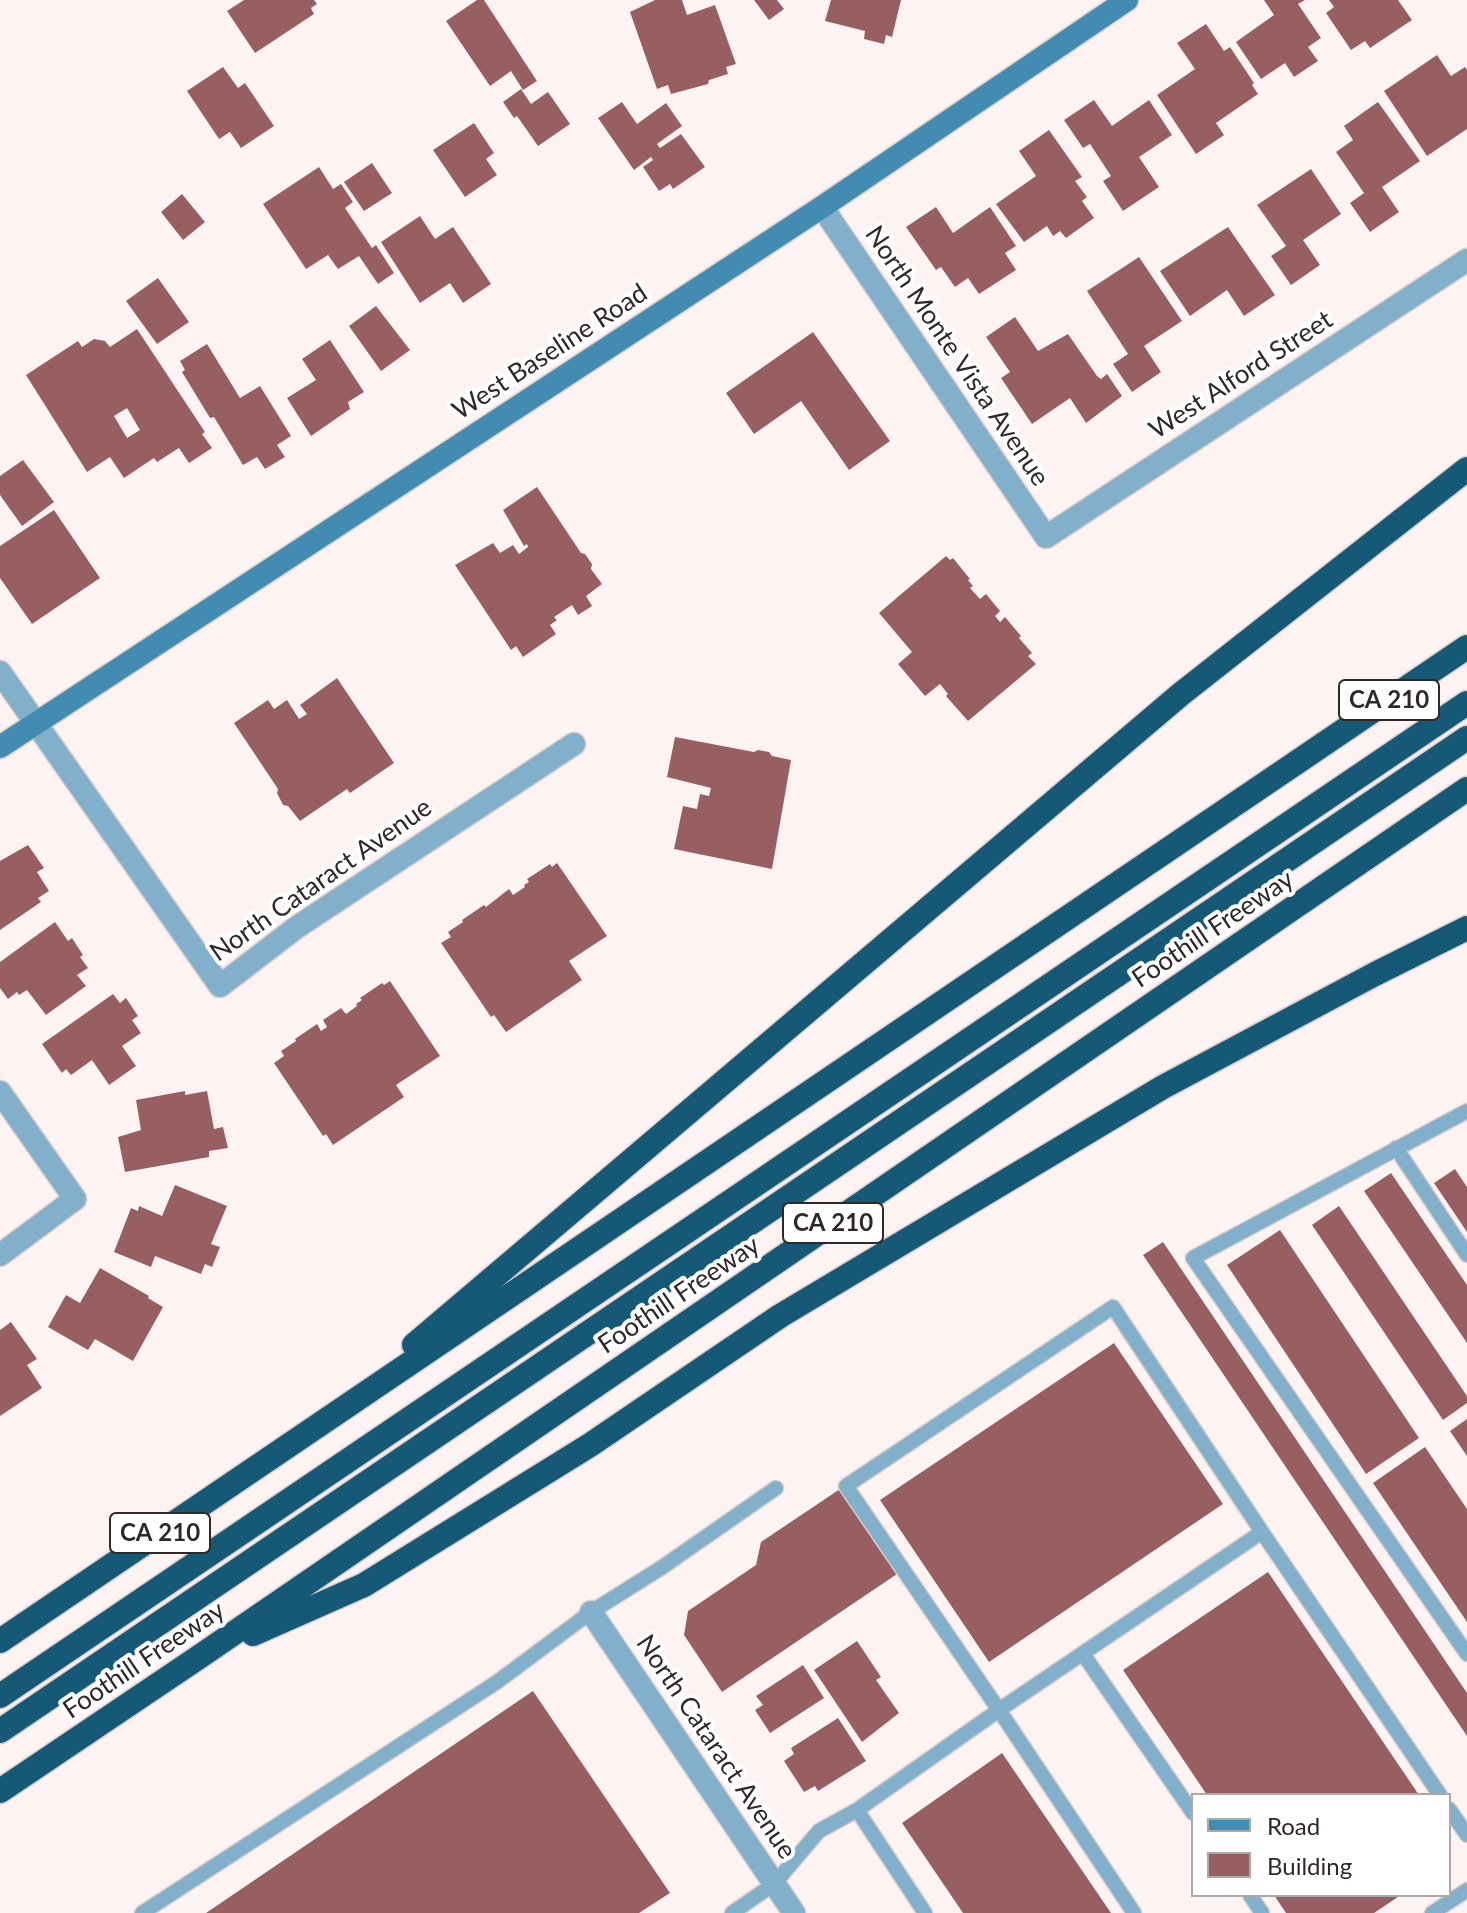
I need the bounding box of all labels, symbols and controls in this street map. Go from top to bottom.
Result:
street label: North Monte Vista Avenue [858,220,1056,492]
street label: West Baseline Road [447,277,653,427]
street label: West Alford Street [1144,304,1338,446]
road number: CA 210 [1339,680,1439,720]
street label: North Cataract Avenue [204,792,438,968]
street label: Foothill Freeway [1126,864,1300,994]
road number: CA 210 [783,1203,883,1243]
street label: Foothill Freeway [592,1230,766,1360]
road number: CA 210 [110,1513,210,1553]
street label: Foothill Freeway [57,1595,231,1725]
street label: North Cataract Avenue [629,1629,803,1865]
legend [1191,1793,1451,1897]
text: Road [1267,1811,1320,1840]
text: Building [1267,1851,1352,1880]

